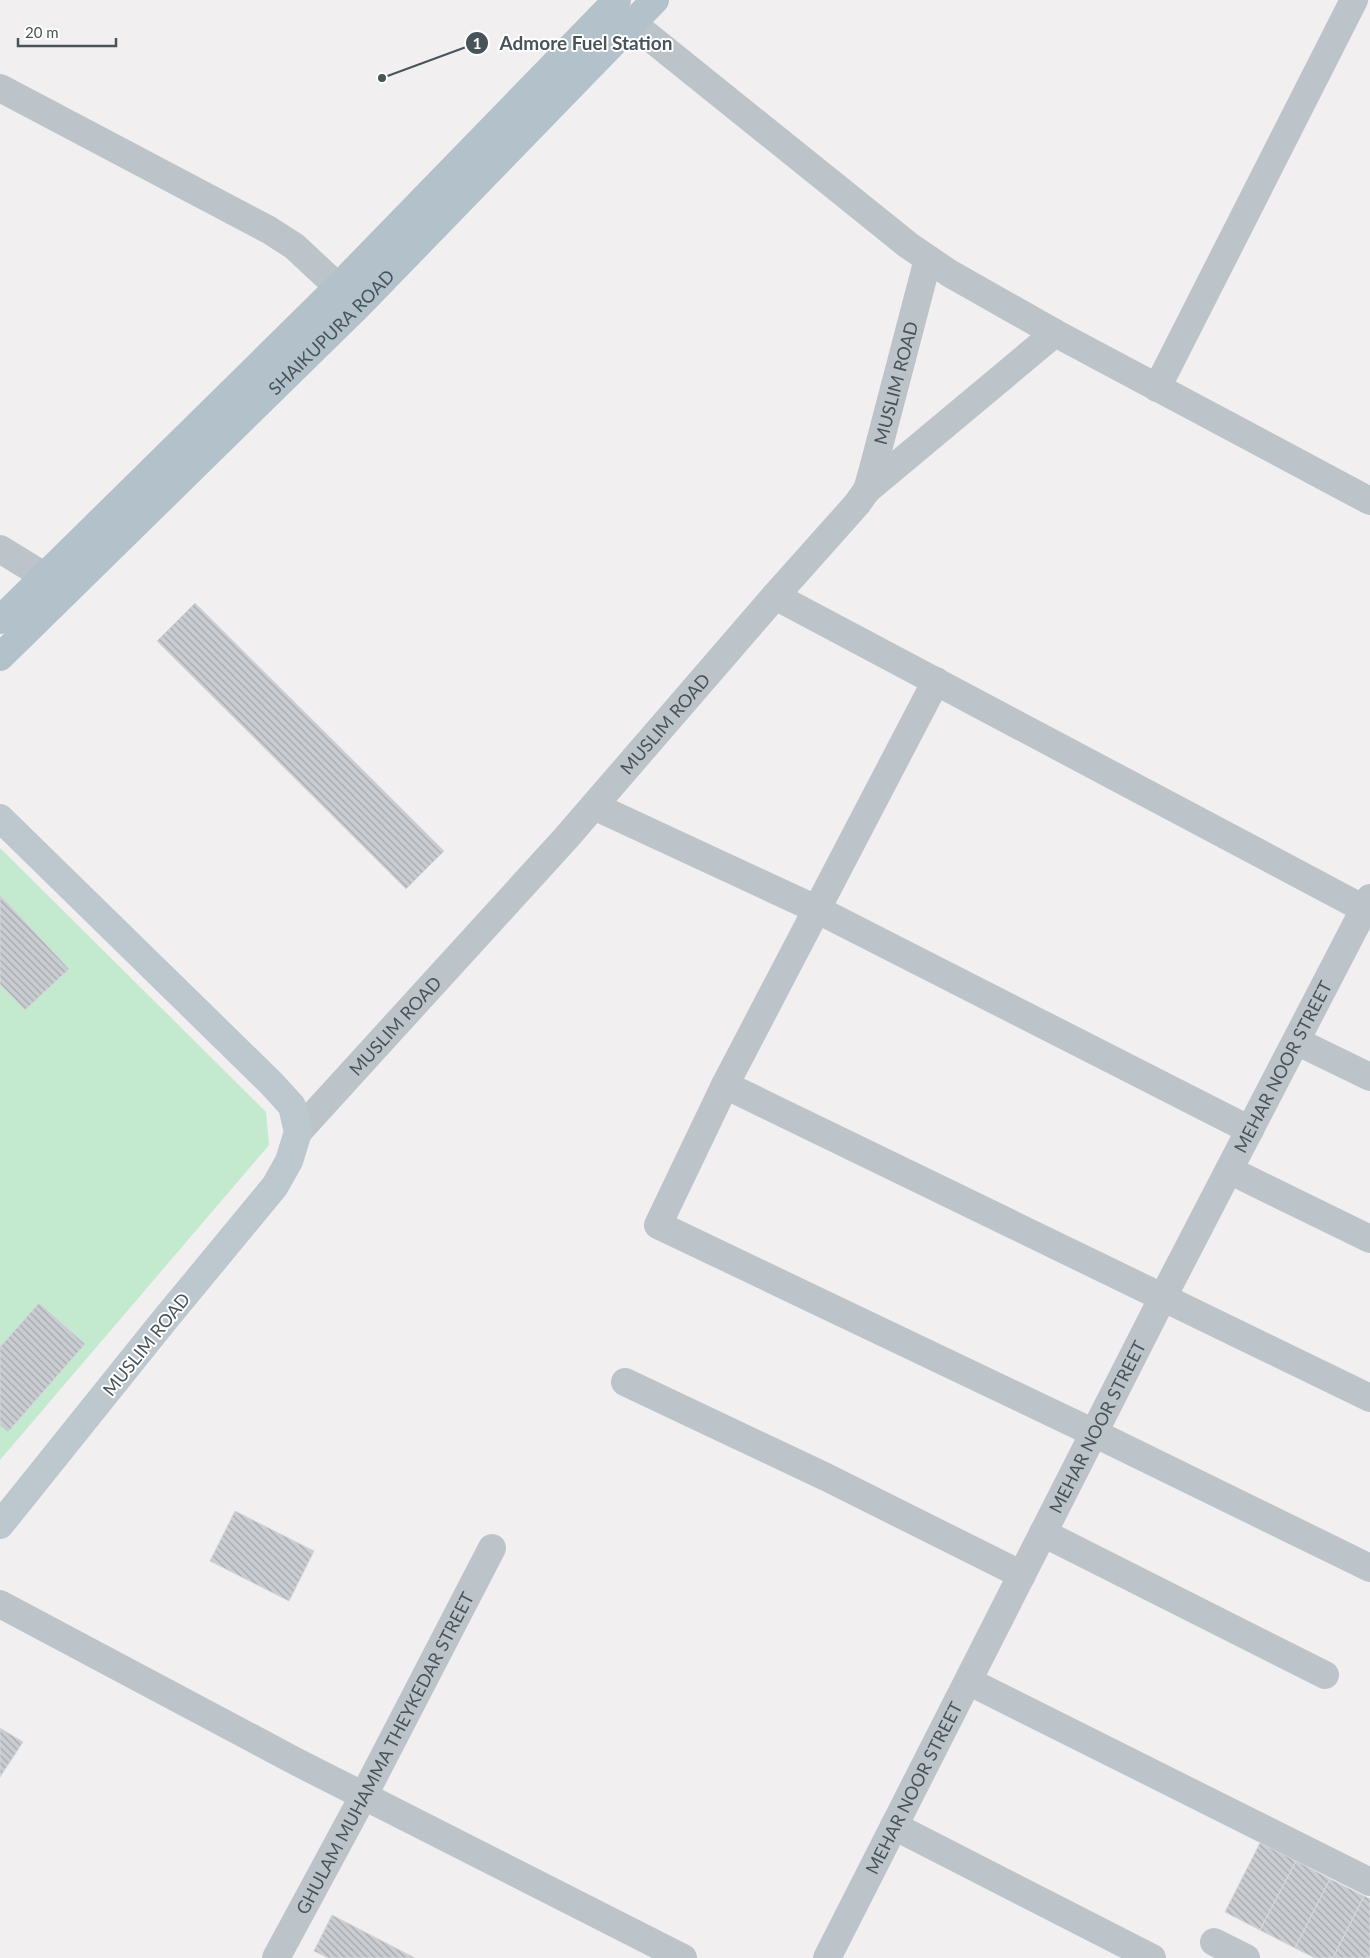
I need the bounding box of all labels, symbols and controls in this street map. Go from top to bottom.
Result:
scale bar [18,15,115,47]
text: 20 m [25,23,59,41]
callout: Admore Fuel Station [465,26,683,60]
text: Admore Fuel Station [499,31,672,54]
text: 1 [473,34,481,52]
street label: SHAIKUPURA ROAD [263,265,399,399]
street label: MUSLIM ROAD [869,319,922,447]
street label: MUSLIM ROAD [615,669,714,779]
street label: MUSLIM ROAD [344,971,446,1080]
street label: MEHAR NOOR STREET [1229,977,1336,1156]
street label: MUSLIM ROAD [98,1288,194,1400]
street label: MEHAR NOOR STREET [1044,1336,1150,1517]
street label: GHULAM MUHAMMA THEYKEDAR STREET [291,1588,478,1918]
street label: MEHAR NOOR STREET [861,1697,967,1878]

